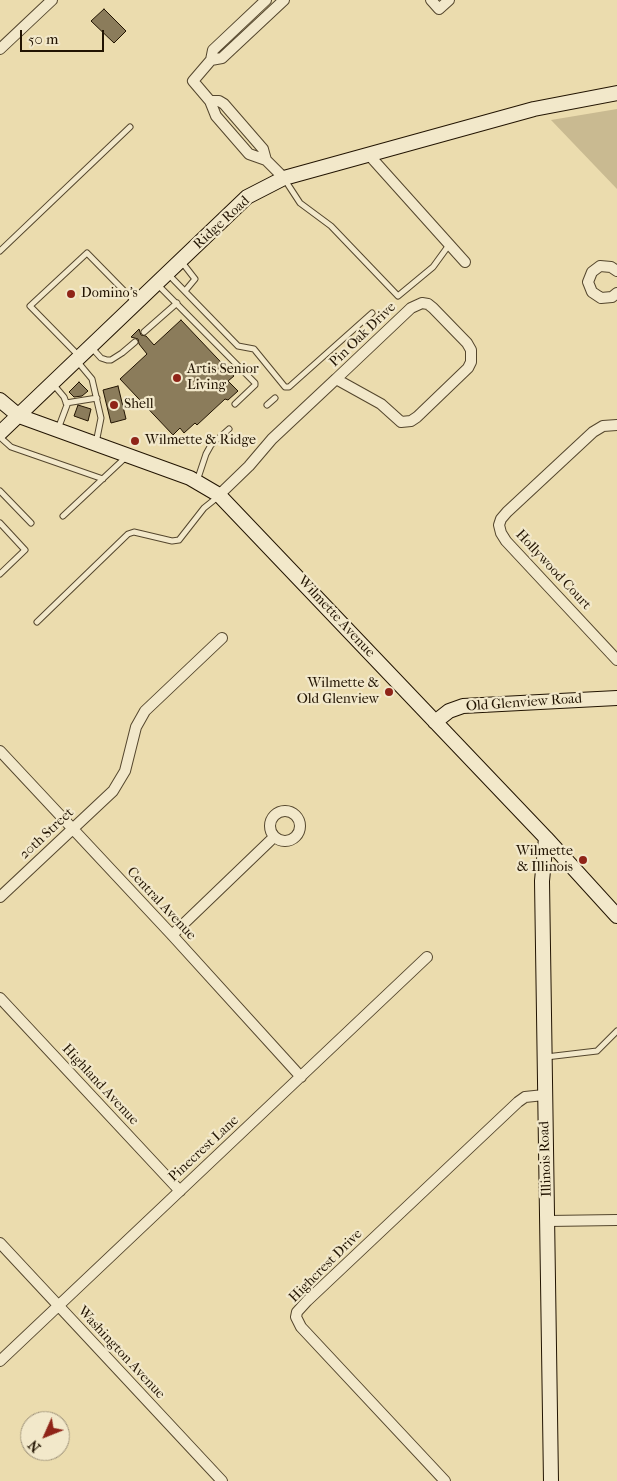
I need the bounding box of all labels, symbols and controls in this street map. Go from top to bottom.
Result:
scale bar [22,20,106,52]
text: 50 m [28,30,58,48]
street label: Ridge Road [191,193,253,253]
place label: Domino's [81,286,138,302]
marker: Domino's [65,288,77,300]
street label: Pin Oak Drive [326,299,400,371]
place label: Artis Senior Living [187,362,259,394]
marker: Artis Senior Living [171,372,183,384]
place label: Shell [124,397,154,413]
marker: Shell [108,399,120,411]
place label: Wilmette & Ridge [145,433,256,449]
marker: Wilmette & Ridge [129,435,141,447]
street label: Hollywood Court [512,527,594,613]
street label: Wilmette Avenue [294,573,378,661]
place label: Wilmette & Old Glenview [297,676,379,709]
marker: Wilmette & Old Glenview [383,686,395,698]
street label: Old Glenview Road [465,691,583,715]
street label: 20th Street [17,805,77,863]
place label: Wilmette & Illinois [516,844,573,876]
marker: Wilmette & Illinois [577,854,589,866]
street label: Central Avenue [123,864,199,944]
street label: Highland Avenue [58,1041,142,1129]
street label: Pinecrest Lane [165,1112,243,1186]
street label: Illinois Road [536,1121,556,1197]
street label: Highcrest Drive [286,1226,366,1306]
street label: Washington Avenue [74,1303,168,1403]
north arrow [20,1411,70,1461]
text: N [25,1436,44,1456]

